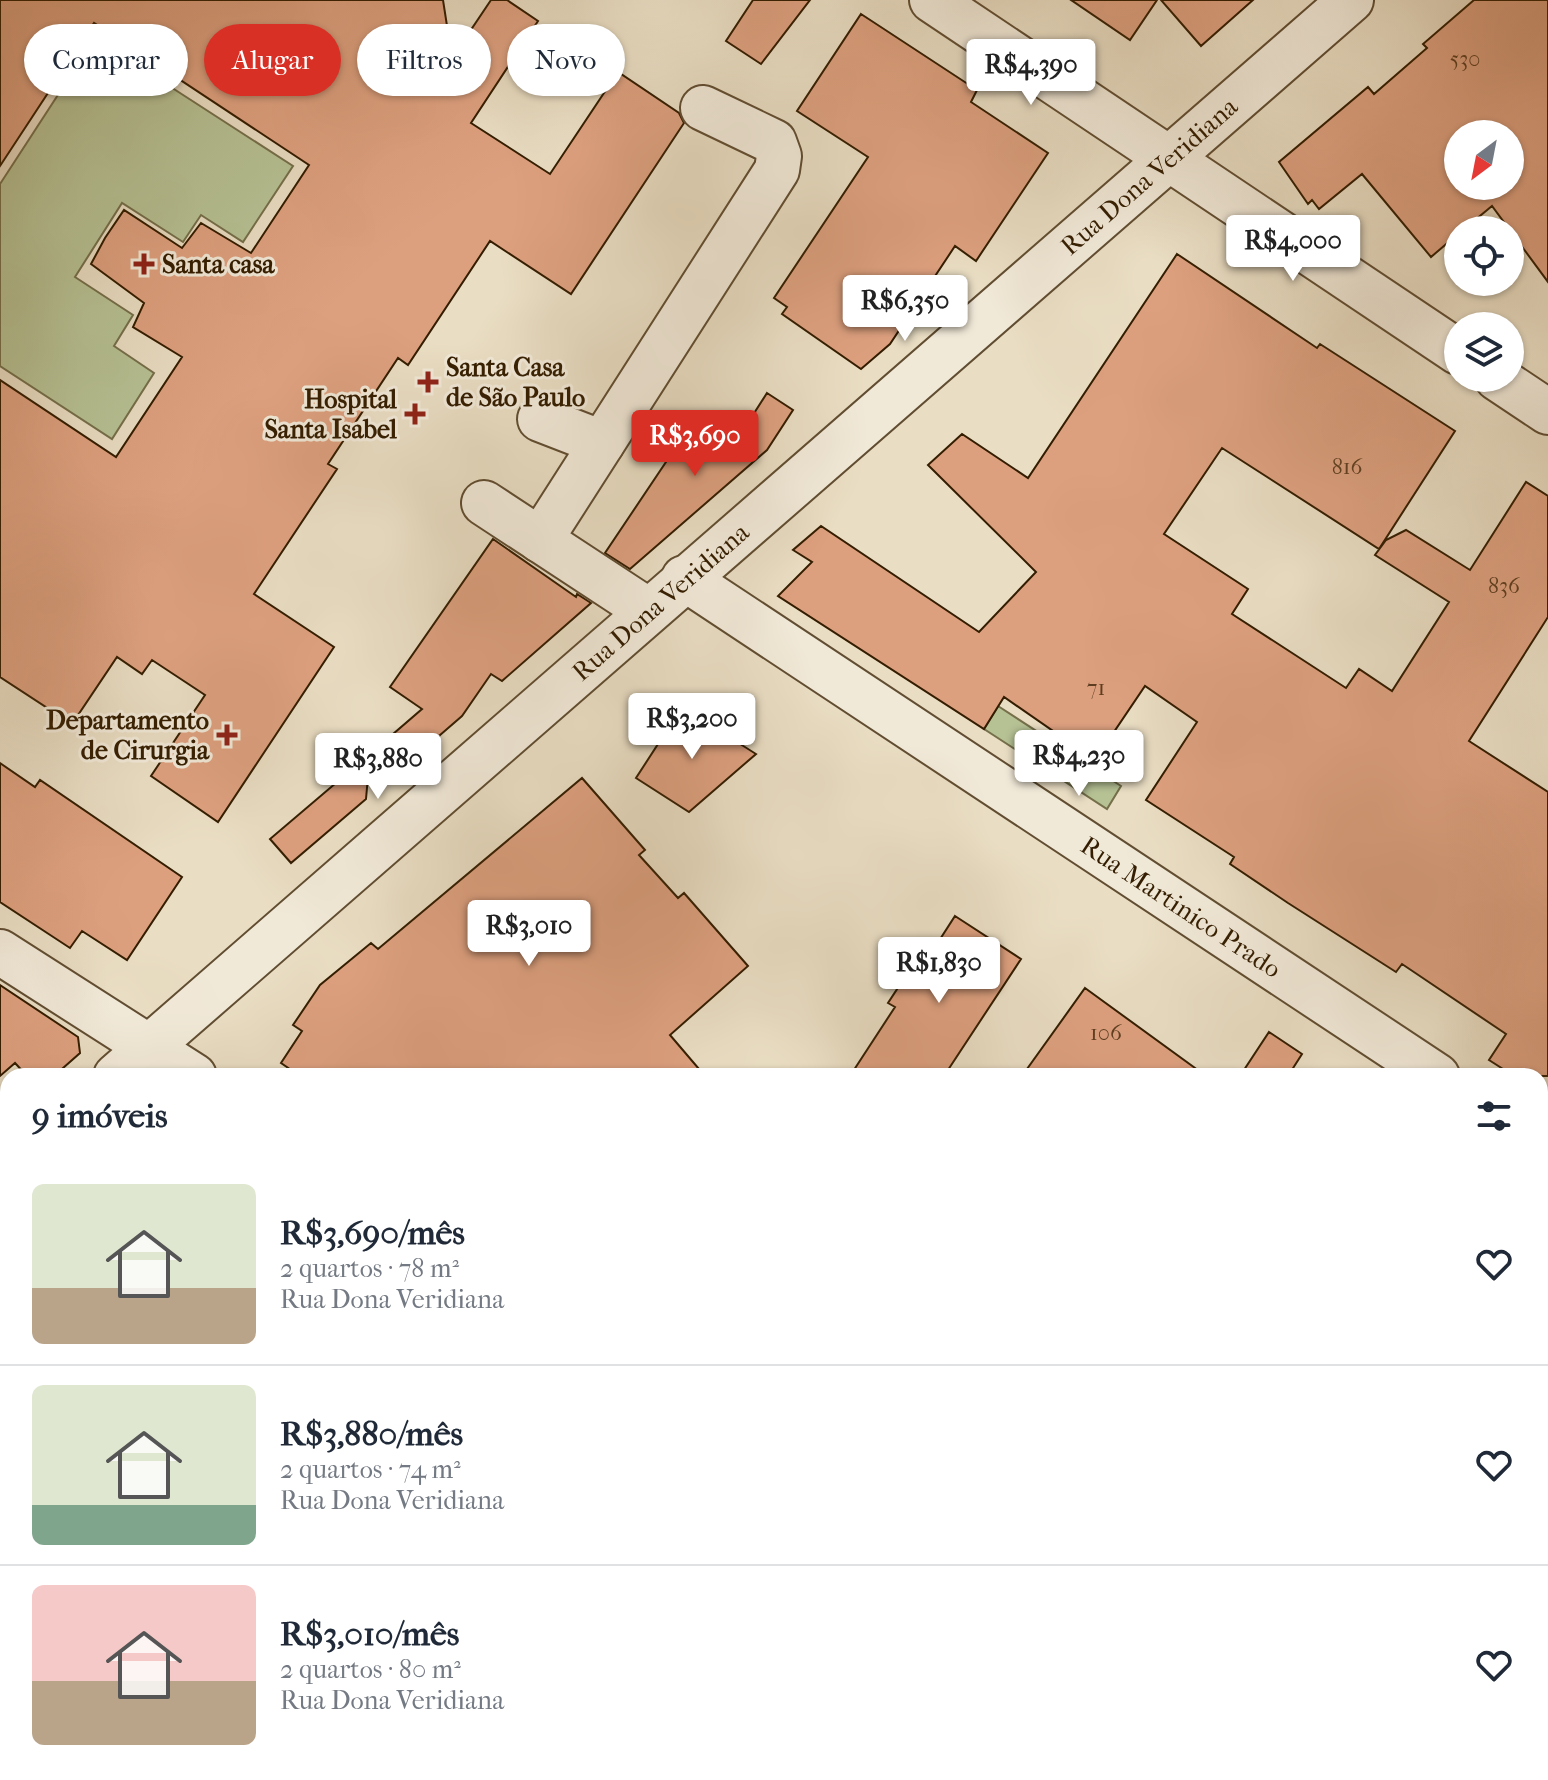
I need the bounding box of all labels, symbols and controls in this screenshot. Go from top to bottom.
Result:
chip: Comprar [24,24,188,96]
chip: Alugar [204,24,341,96]
chip: Filtros [357,24,491,96]
chip: Novo [507,24,625,96]
pin: R$4,390 [957,39,1105,107]
house number: 530 [1450,46,1480,72]
text: R$4,390 [984,49,1078,80]
street label: Rua Dona Veridiana [1054,90,1244,261]
north arrow [1444,120,1524,200]
map controls [1444,120,1524,392]
pin: R$4,000 [1219,215,1367,283]
button: locate [1444,216,1524,296]
text: R$4,000 [1244,225,1342,256]
place label: Santa casa [162,249,275,280]
marker: Santa casa [133,253,155,275]
pin: R$6,350 [831,275,979,343]
text: R$6,350 [861,285,949,316]
button: layers [1444,312,1524,392]
place label: Santa Casa de São Paulo [446,352,585,413]
marker: Santa Casa de São Paulo [417,371,439,393]
place label: Hospital Santa Isabel [264,384,398,445]
marker: Hospital Santa Isabel [404,403,426,425]
pin: R$3,690 [621,410,769,478]
text: R$3,690 [649,420,741,451]
house number: 816 [1332,454,1362,480]
street label: Rua Dona Veridiana [566,516,756,687]
house number: 836 [1488,573,1520,599]
house number: 71 [1087,675,1105,701]
pin: R$3,200 [618,693,766,761]
text: R$3,200 [646,703,738,734]
place label: Departamento de Cirurgia [46,705,210,766]
marker: Departamento de Cirurgia [216,724,238,746]
pin: R$4,230 [1005,730,1153,798]
pin: R$3,880 [304,733,452,801]
text: R$4,230 [1033,740,1125,771]
text: R$3,880 [333,743,423,774]
street label: Rua Martinico Prado [1075,829,1287,984]
pin: R$3,010 [455,900,603,968]
text: R$3,010 [486,910,572,941]
pin: R$1,830 [865,937,1013,1005]
text: R$1,830 [896,947,982,978]
house number: 106 [1090,1020,1122,1046]
icon: filters [1472,1094,1516,1138]
text: 9 imóveis [32,1096,168,1136]
text: R$3,690/mês [280,1213,465,1253]
icon: home [96,1216,192,1312]
icon: heart [1472,1242,1516,1286]
text: 2 quartos · 78 m² [280,1253,459,1284]
text: Rua Dona Veridiana [280,1284,504,1315]
text: R$3,880/mês [280,1414,463,1454]
icon: home [96,1417,192,1513]
icon: heart [1472,1443,1516,1487]
text: 2 quartos · 74 m² [280,1454,461,1485]
text: Rua Dona Veridiana [280,1485,504,1516]
text: R$3,010/mês [280,1614,459,1654]
icon: home [96,1617,192,1713]
icon: heart [1472,1643,1516,1687]
text: 2 quartos · 80 m² [280,1654,461,1685]
text: Rua Dona Veridiana [280,1685,504,1716]

